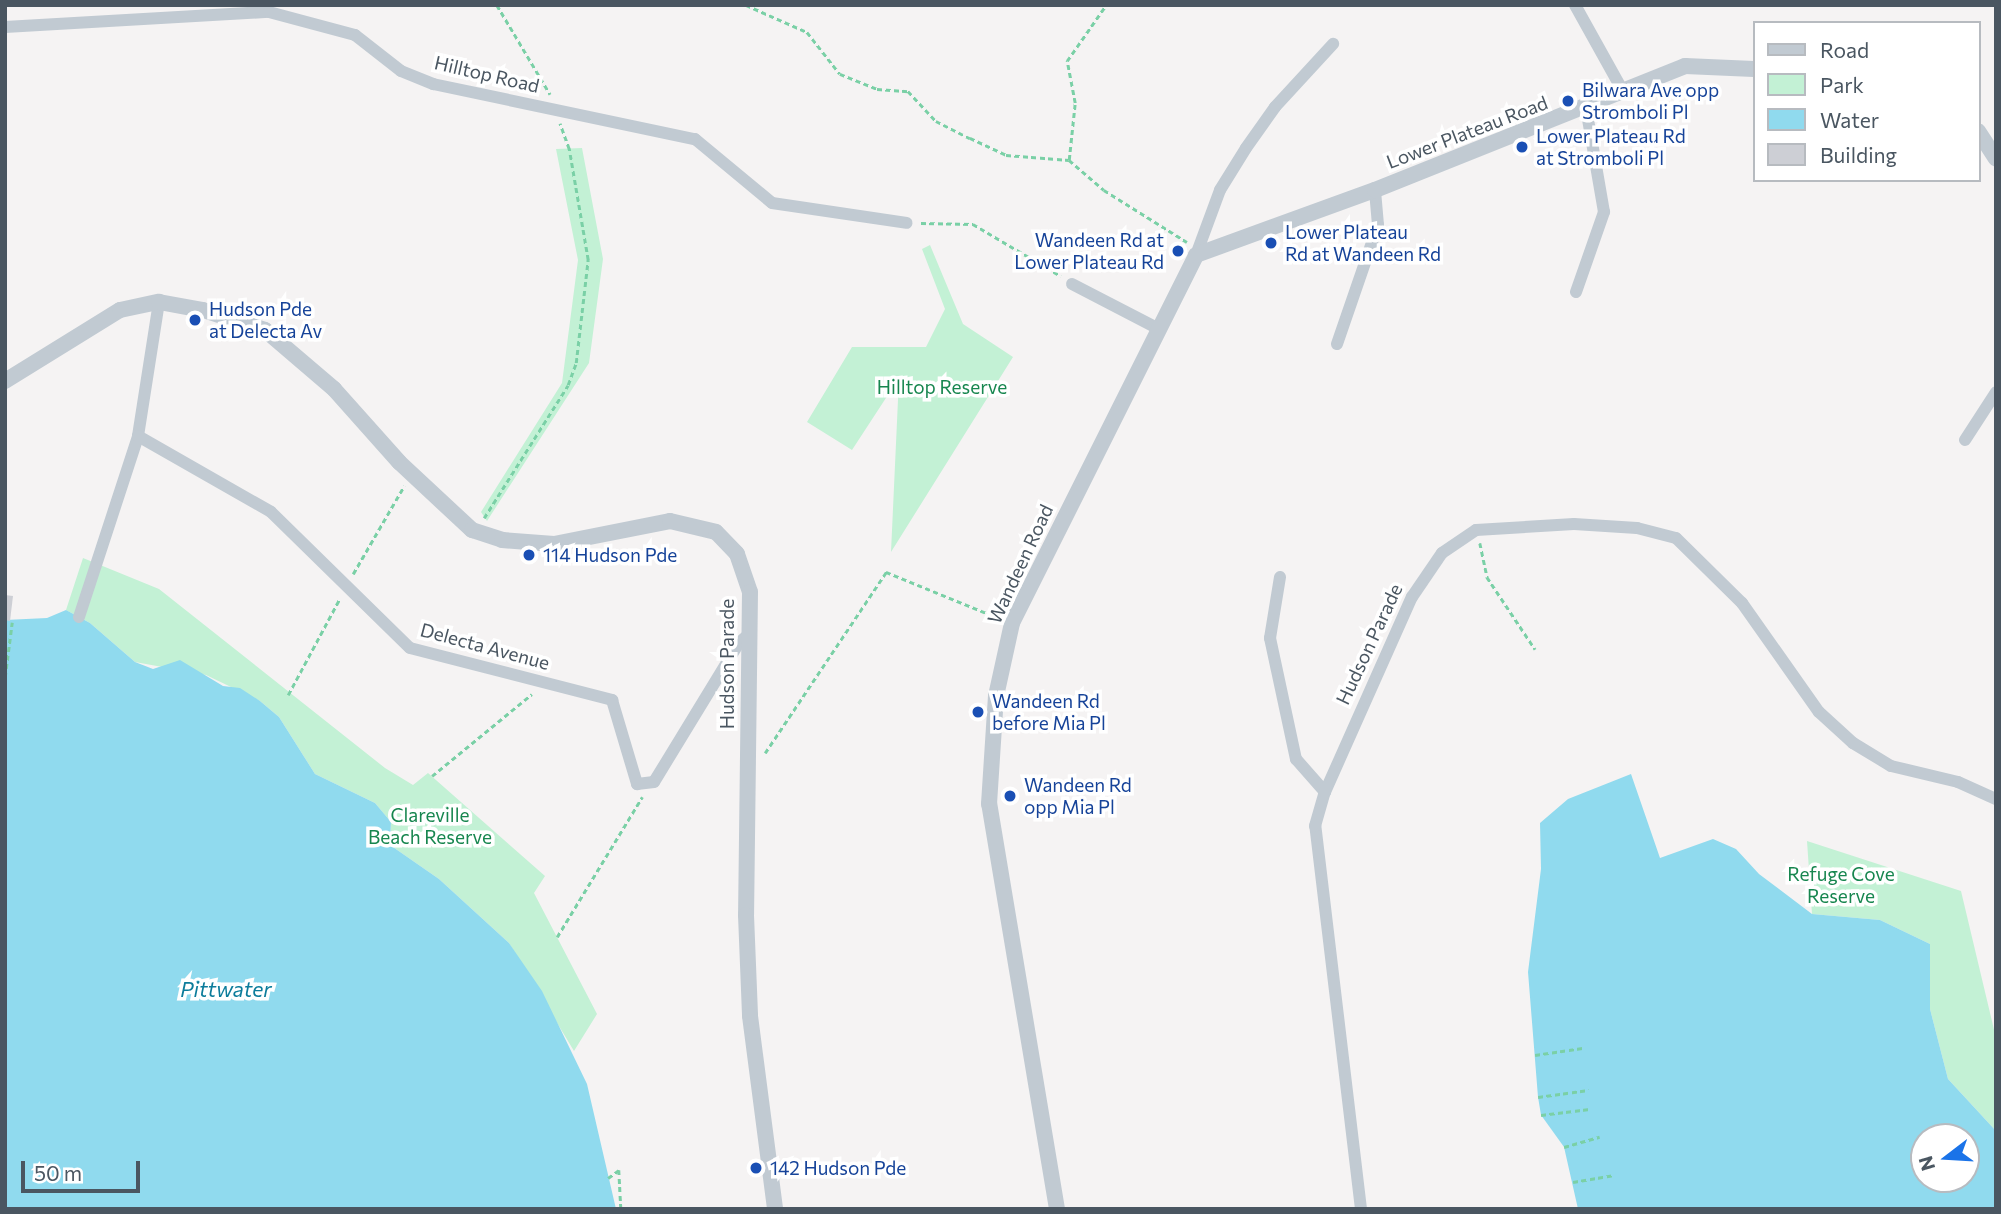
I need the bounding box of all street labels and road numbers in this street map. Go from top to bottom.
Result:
street label: Hilltop Road [432,51,542,97]
street label: Lower Plateau Road [1383,91,1551,173]
street label: Wandeen Road [982,501,1058,627]
street label: Hudson Parade [1331,580,1407,708]
street label: Hudson Parade [716,599,738,729]
street label: Delecta Avenue [418,618,552,674]

